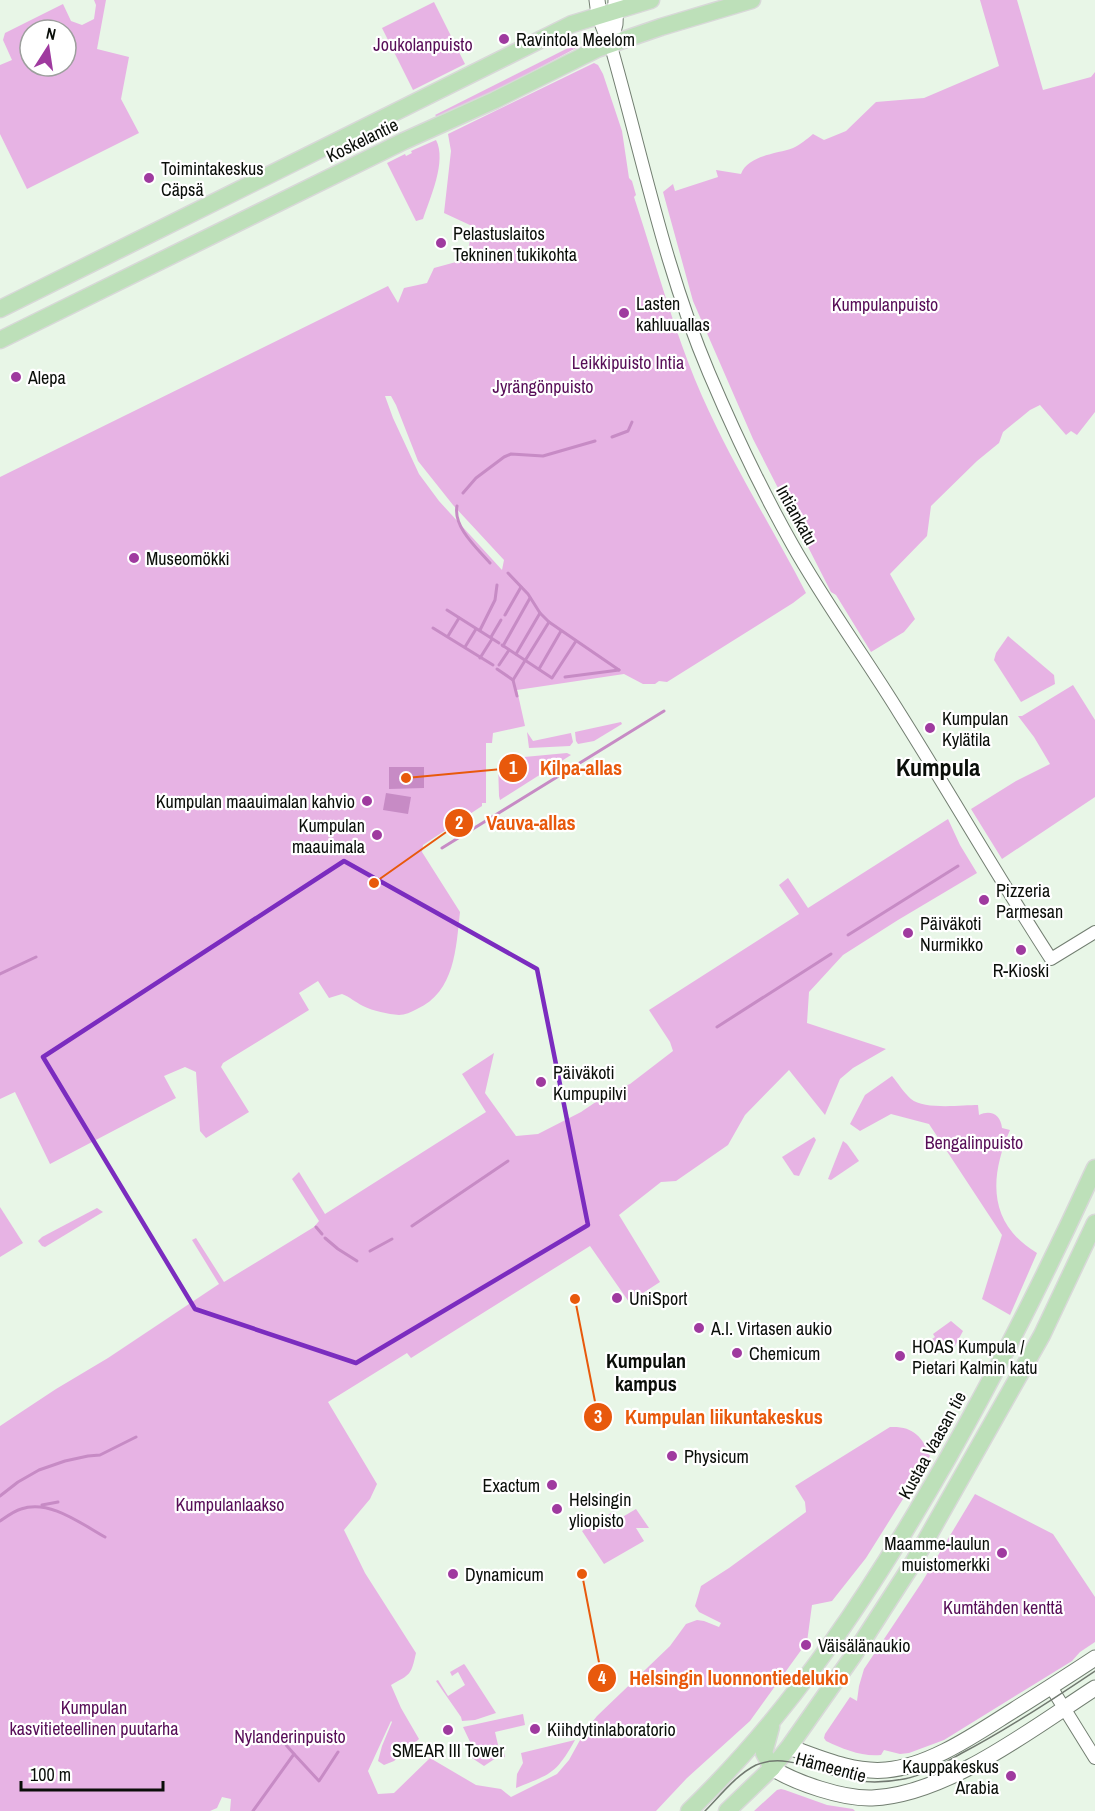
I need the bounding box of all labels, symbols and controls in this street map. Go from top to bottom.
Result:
north arrow [18,18,78,78]
text: N [44,22,58,45]
place label: Ravintola Meelom [516,27,635,52]
park label: Joukolanpuisto [373,32,473,57]
marker: Ravintola Meelom [497,32,511,46]
street label: Koskelantie [322,112,402,168]
place label: Toimintakeskus Cäpsä [161,156,264,202]
marker: Toimintakeskus Cäpsä [142,171,156,185]
place label: Pelastuslaitos Tekninen tukikohta [453,221,577,267]
marker: Pelastuslaitos Tekninen tukikohta [434,236,448,250]
place label: Lasten kahluuallas [636,291,710,337]
park label: Kumpulanpuisto [832,292,938,317]
marker: Lasten kahluuallas [617,306,631,320]
park label: Leikkipuisto Intia [572,350,684,375]
place label: Alepa [27,365,66,390]
marker: Alepa [9,370,23,384]
park label: Jyrängönpuisto [493,374,593,399]
street label: Intiankatu [770,481,824,549]
place label: Museomökki [146,546,230,571]
marker: Museomökki [127,551,141,565]
place label: Kumpulan Kylätila [942,706,1008,752]
marker: Kumpulan Kylätila [923,721,937,735]
callout: Kilpa-allas [498,749,634,787]
district label: Kumpula [896,751,980,783]
text: Kilpa-allas [540,754,622,781]
text: 1 [509,755,518,780]
place label: Kumpulan maauimalan kahvio [156,789,355,814]
marker: Kumpulan maauimalan kahvio [360,794,374,808]
callout: Vauva-allas [444,804,588,842]
text: Vauva-allas [486,809,576,836]
text: 2 [455,810,463,835]
place label: Kumpulan maauimala [292,813,365,859]
marker: Kumpulan maauimala [370,828,384,842]
place label: Pizzeria Parmesan [996,878,1063,924]
marker: Pizzeria Parmesan [977,893,991,907]
place label: Päiväkoti Nurmikko [920,911,983,957]
marker: Päiväkoti Nurmikko [901,926,915,940]
marker: R-Kioski [1014,943,1028,957]
place label: R-Kioski [993,958,1049,983]
place label: Päiväkoti Kumpupilvi [553,1060,627,1106]
marker: Päiväkoti Kumpupilvi [534,1075,548,1089]
park label: Bengalinpuisto [925,1130,1023,1155]
place label: UniSport [629,1286,687,1311]
marker: UniSport [610,1291,624,1305]
place label: A.I. Virtasen aukio [710,1316,832,1341]
marker: A.I. Virtasen aukio [692,1321,706,1335]
place label: HOAS Kumpula / Pietari Kalmin katu [912,1334,1038,1380]
place label: Chemicum [749,1341,820,1366]
marker: Chemicum [730,1346,744,1360]
district label: Kumpulan kampus [606,1347,686,1397]
marker: HOAS Kumpula / Pietari Kalmin katu [893,1349,907,1363]
street label: Kustaa Vaasan tie [892,1387,972,1503]
callout: Kumpulan liikuntakeskus [583,1398,835,1436]
text: Kumpulan liikuntakeskus [625,1403,823,1430]
text: 3 [594,1404,602,1429]
place label: Physicum [684,1444,749,1469]
marker: Physicum [665,1449,679,1463]
place label: Exactum [483,1473,540,1498]
marker: Exactum [545,1478,559,1492]
place label: Helsingin yliopisto [569,1487,631,1533]
park label: Kumpulanlaakso [175,1492,285,1517]
marker: Helsingin yliopisto [550,1502,564,1516]
place label: Maamme-laulun muistomerkki [884,1531,990,1577]
marker: Maamme-laulun muistomerkki [995,1546,1009,1560]
place label: Dynamicum [465,1562,544,1587]
marker: Dynamicum [446,1567,460,1581]
park label: Kumtähden kenttä [943,1595,1063,1620]
place label: Väisälänaukio [818,1633,910,1658]
marker: Väisälänaukio [799,1638,813,1652]
callout: Helsingin luonnontiedelukio [587,1659,861,1697]
text: Helsingin luonnontiedelukio [629,1664,849,1691]
text: 4 [598,1665,607,1690]
park label: Kumpulan kasvitieteellinen puutarha [9,1695,179,1741]
place label: Kiihdytinlaboratorio [547,1717,676,1742]
marker: Kiihdytinlaboratorio [528,1722,542,1736]
marker: SMEAR III Tower [441,1723,455,1737]
park label: Nylanderinpuisto [234,1724,346,1749]
place label: SMEAR III Tower [392,1738,504,1763]
street label: Hämeentie [793,1746,869,1788]
scale bar [21,1754,164,1792]
place label: Kauppakeskus Arabia [902,1754,999,1800]
text: 100 m [30,1762,71,1787]
marker: Kauppakeskus Arabia [1004,1769,1018,1783]

